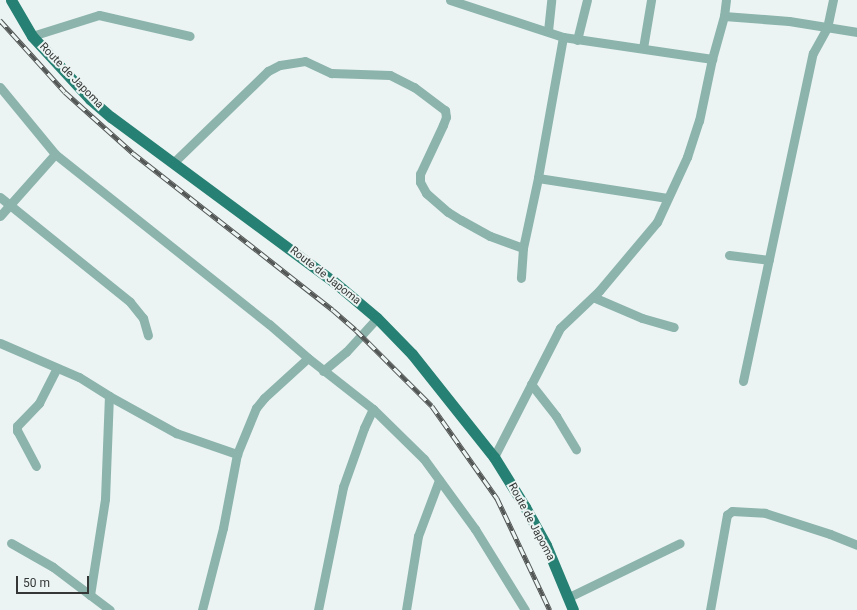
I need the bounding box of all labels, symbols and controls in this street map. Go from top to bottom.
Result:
street label: Route de Japoma [36,40,106,112]
street label: Route de Japoma [287,244,363,308]
street label: Route de Japoma [505,481,557,563]
scale bar [18,568,91,594]
text: 50 m [23,576,50,590]

